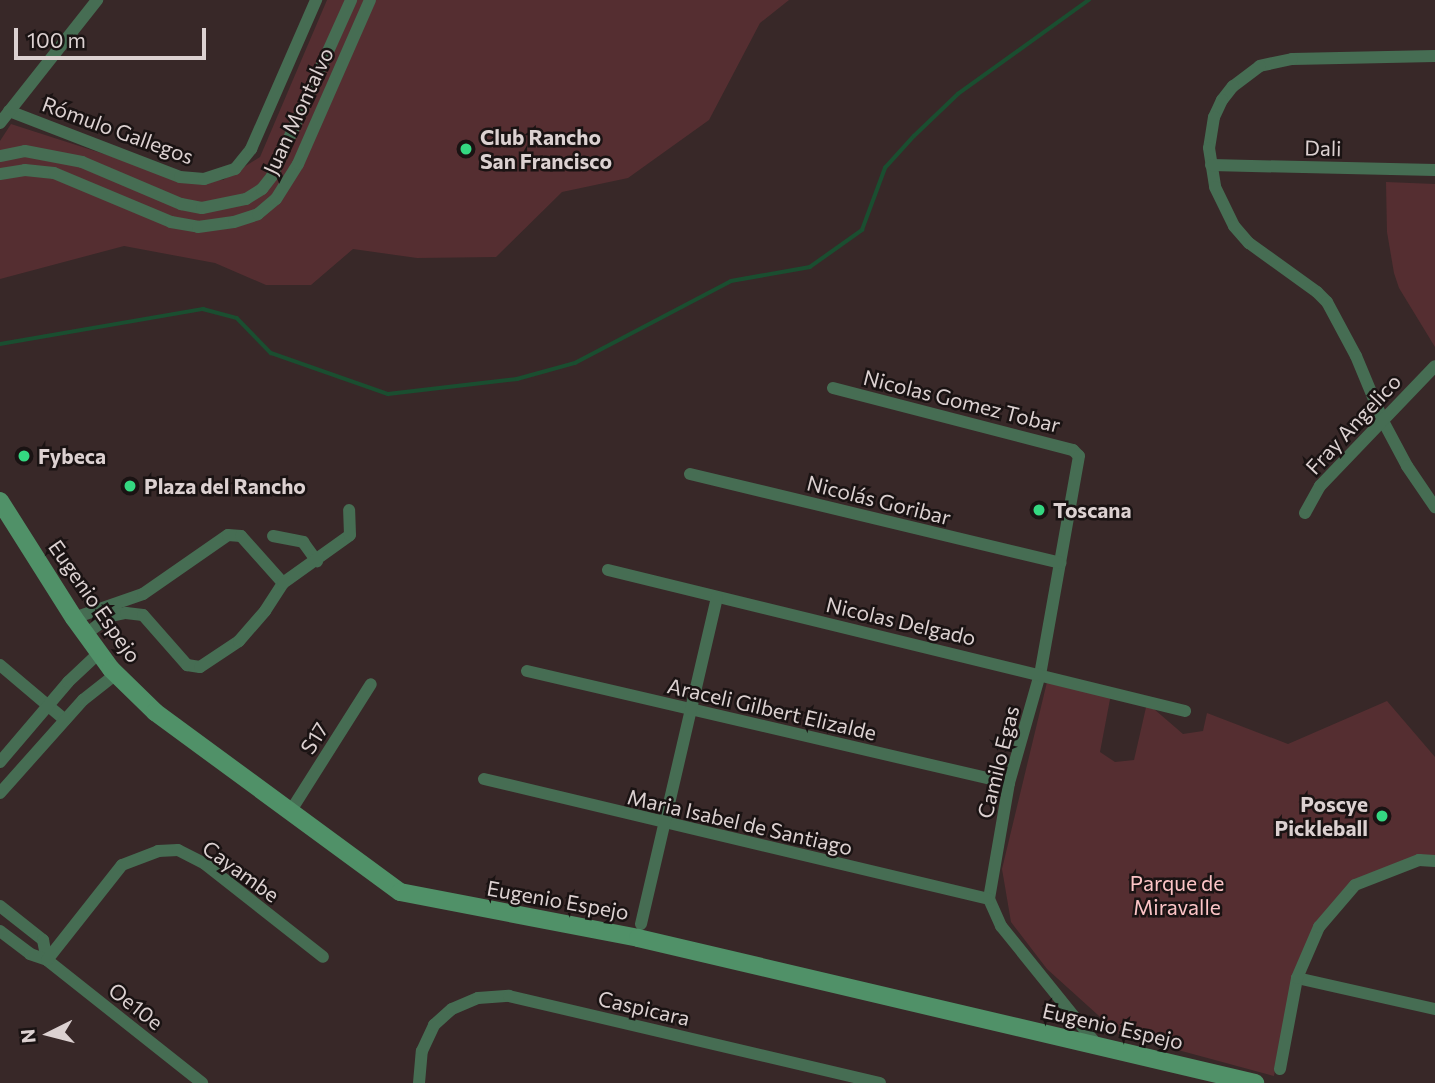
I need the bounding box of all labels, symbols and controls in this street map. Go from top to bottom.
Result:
scale bar [18,14,210,58]
text: 100 m [27,27,86,52]
street label: Juan Montalvo [258,43,338,179]
street label: Rómulo Gallegos [39,91,197,169]
place label: Club Rancho San Francisco [480,124,612,174]
street label: Dali [1304,135,1342,161]
marker: Club Rancho San Francisco [458,141,474,157]
street label: Nicolas Gomez Tobar [861,364,1063,438]
street label: Fray Angelico [1300,369,1406,479]
place label: Fybeca [38,443,106,469]
marker: Fybeca [16,448,32,464]
street label: Nicolás Goribar [804,470,954,530]
place label: Plaza del Rancho [144,473,306,499]
marker: Plaza del Rancho [122,478,138,494]
place label: Toscana [1053,497,1132,523]
marker: Toscana [1031,502,1047,518]
street label: Eugenio Espejo [43,535,147,667]
street label: Nicolas Delgado [824,592,978,650]
street label: Araceli Gilbert Elizalde [665,673,879,745]
street label: Camilo Egas [972,703,1024,821]
street label: S17 [295,718,333,758]
street label: Maria Isabel de Santiago [625,784,855,860]
place label: Poscye Pickleball [1275,791,1368,841]
marker: Poscye Pickleball [1374,808,1390,824]
street label: Cayambe [198,835,284,907]
park label: Parque de Miravalle [1130,870,1224,920]
street label: Eugenio Espejo [485,875,631,925]
street label: Oe10e [104,977,168,1035]
street label: Caspicara [596,985,692,1031]
street label: Eugenio Espejo [1040,998,1186,1054]
north arrow [14,999,84,1069]
text: N [15,1028,40,1045]

